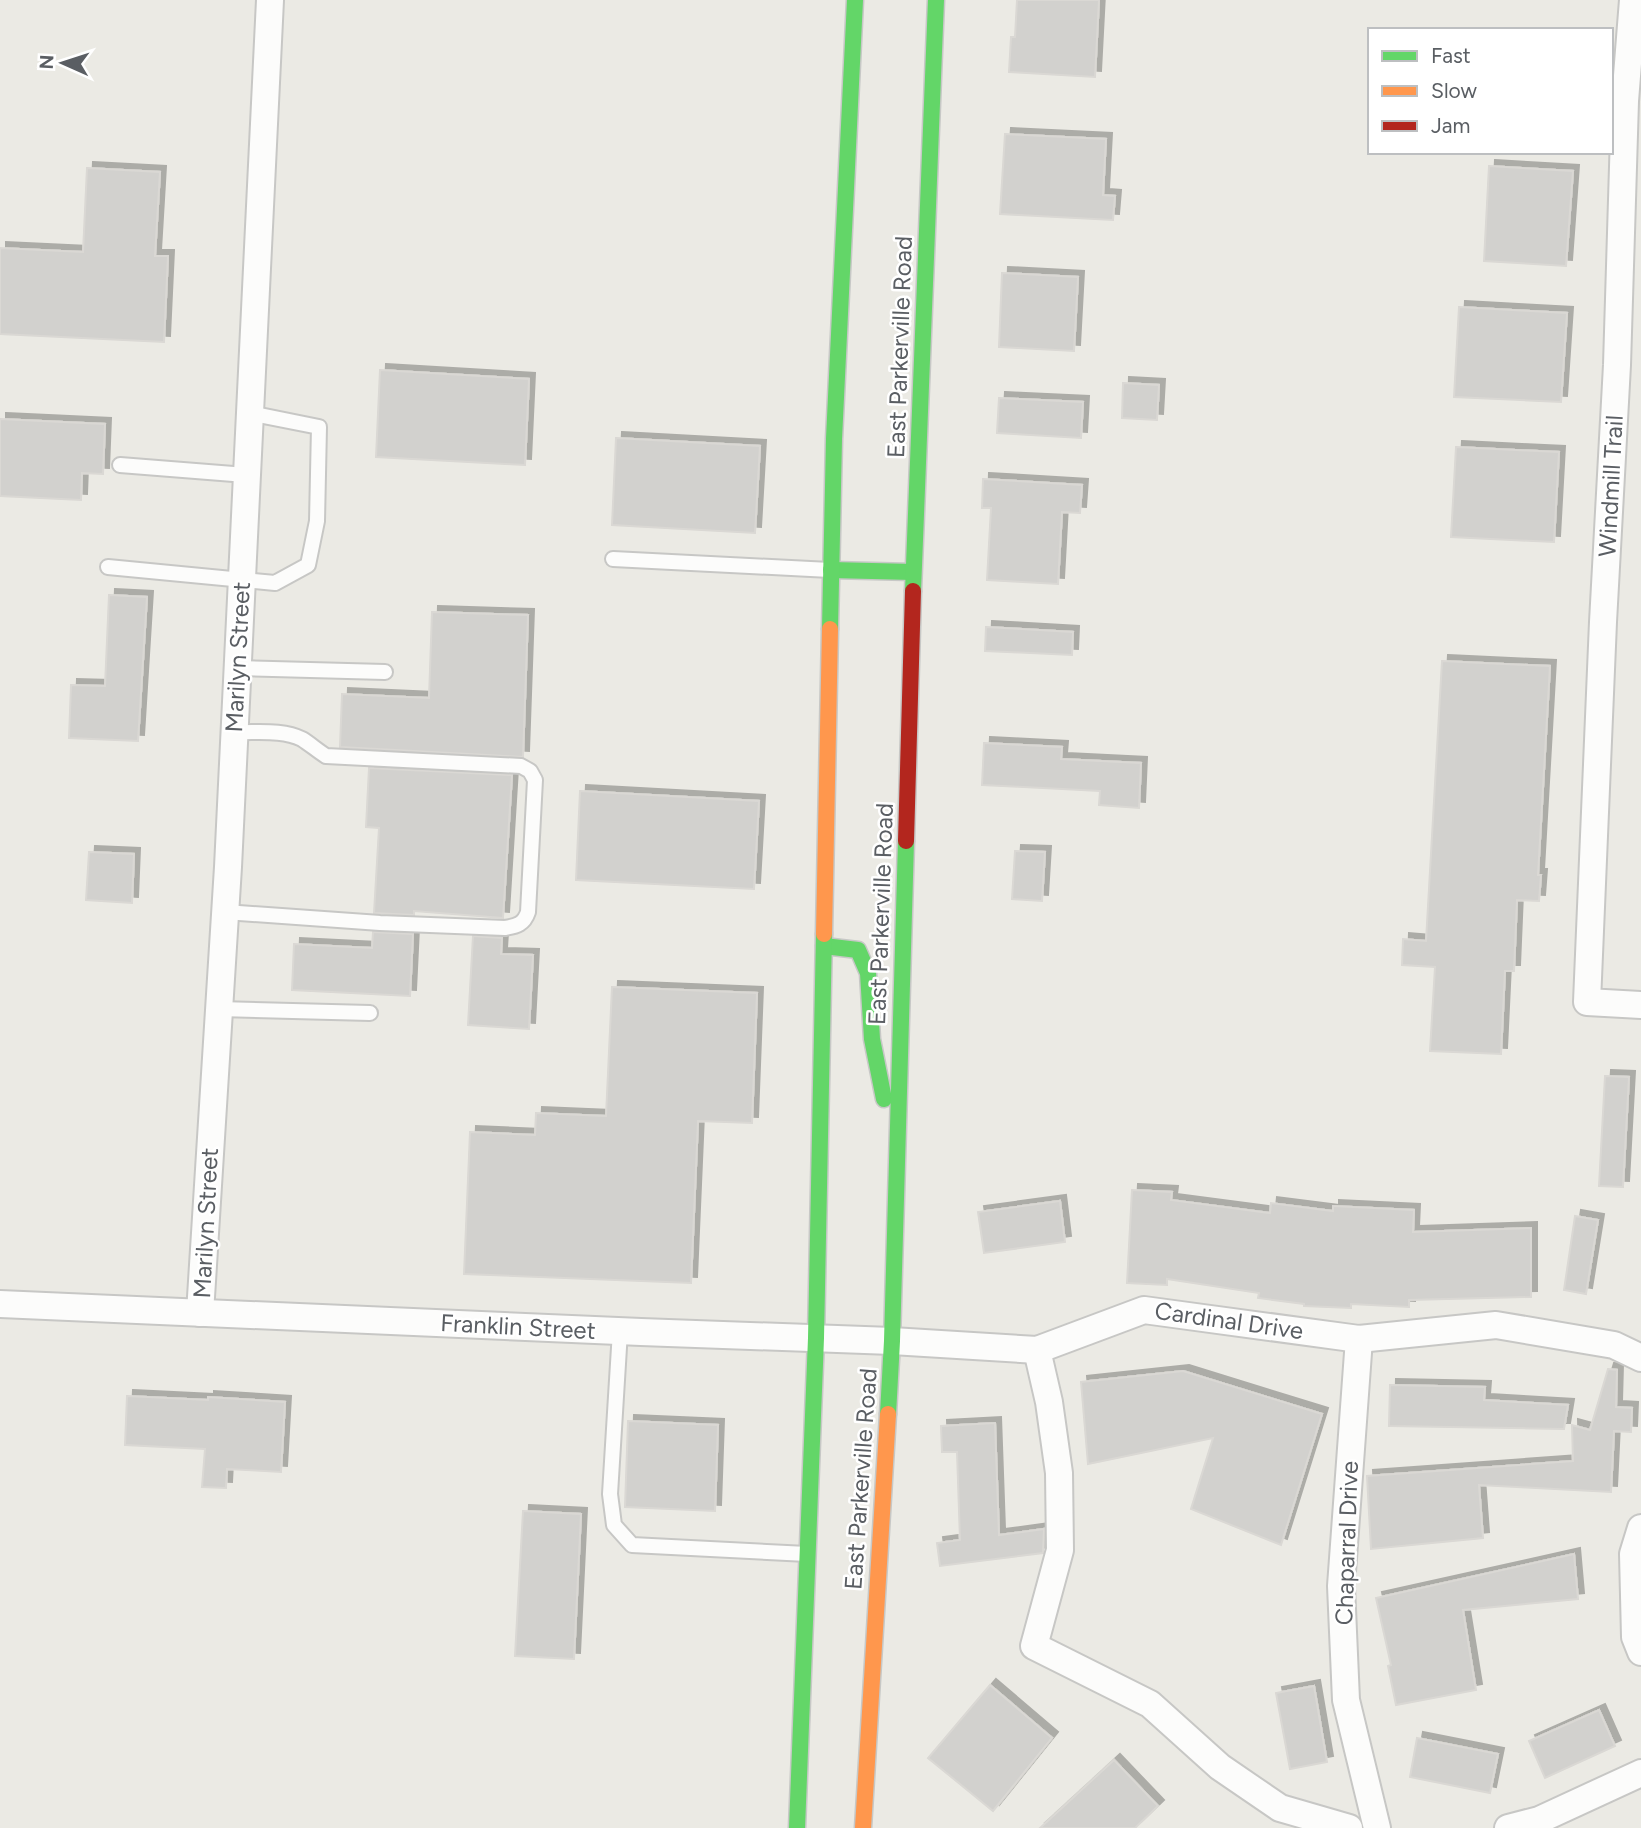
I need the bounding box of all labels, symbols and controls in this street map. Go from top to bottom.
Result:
north arrow [28,28,98,98]
legend [1368,28,1613,154]
text: Fast [1431,43,1471,68]
text: N [35,54,58,70]
text: Slow [1431,78,1477,103]
text: Jam [1431,113,1470,138]
street label: East Parkerville Road [881,235,918,458]
street label: Windmill Trail [1592,414,1629,558]
street label: Marilyn Street [219,581,256,733]
street label: East Parkerville Road [862,802,899,1025]
street label: Marilyn Street [187,1147,224,1299]
street label: Cardinal Drive [1153,1296,1305,1345]
street label: Franklin Street [440,1308,596,1345]
street label: East Parkerville Road [838,1367,883,1591]
street label: Chaparral Drive [1329,1460,1364,1626]

